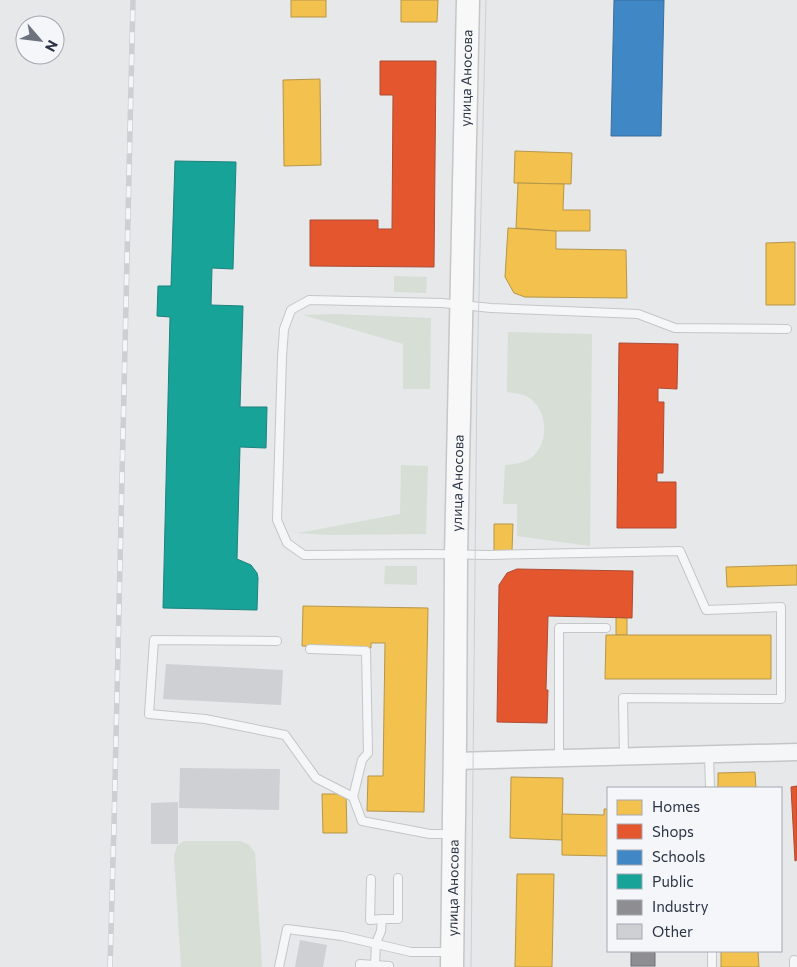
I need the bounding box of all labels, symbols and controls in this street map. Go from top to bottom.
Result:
north arrow [15,15,65,65]
street label: улица Аносова [456,29,475,127]
text: N [42,38,62,55]
street label: улица Аносова [448,434,467,532]
legend [607,787,782,952]
text: Homes [652,797,700,815]
text: Shops [652,822,694,840]
street label: улица Аносова [443,839,462,937]
text: Schools [652,847,706,865]
text: Public [652,872,694,890]
text: Industry [652,897,709,915]
text: Other [652,922,693,940]

